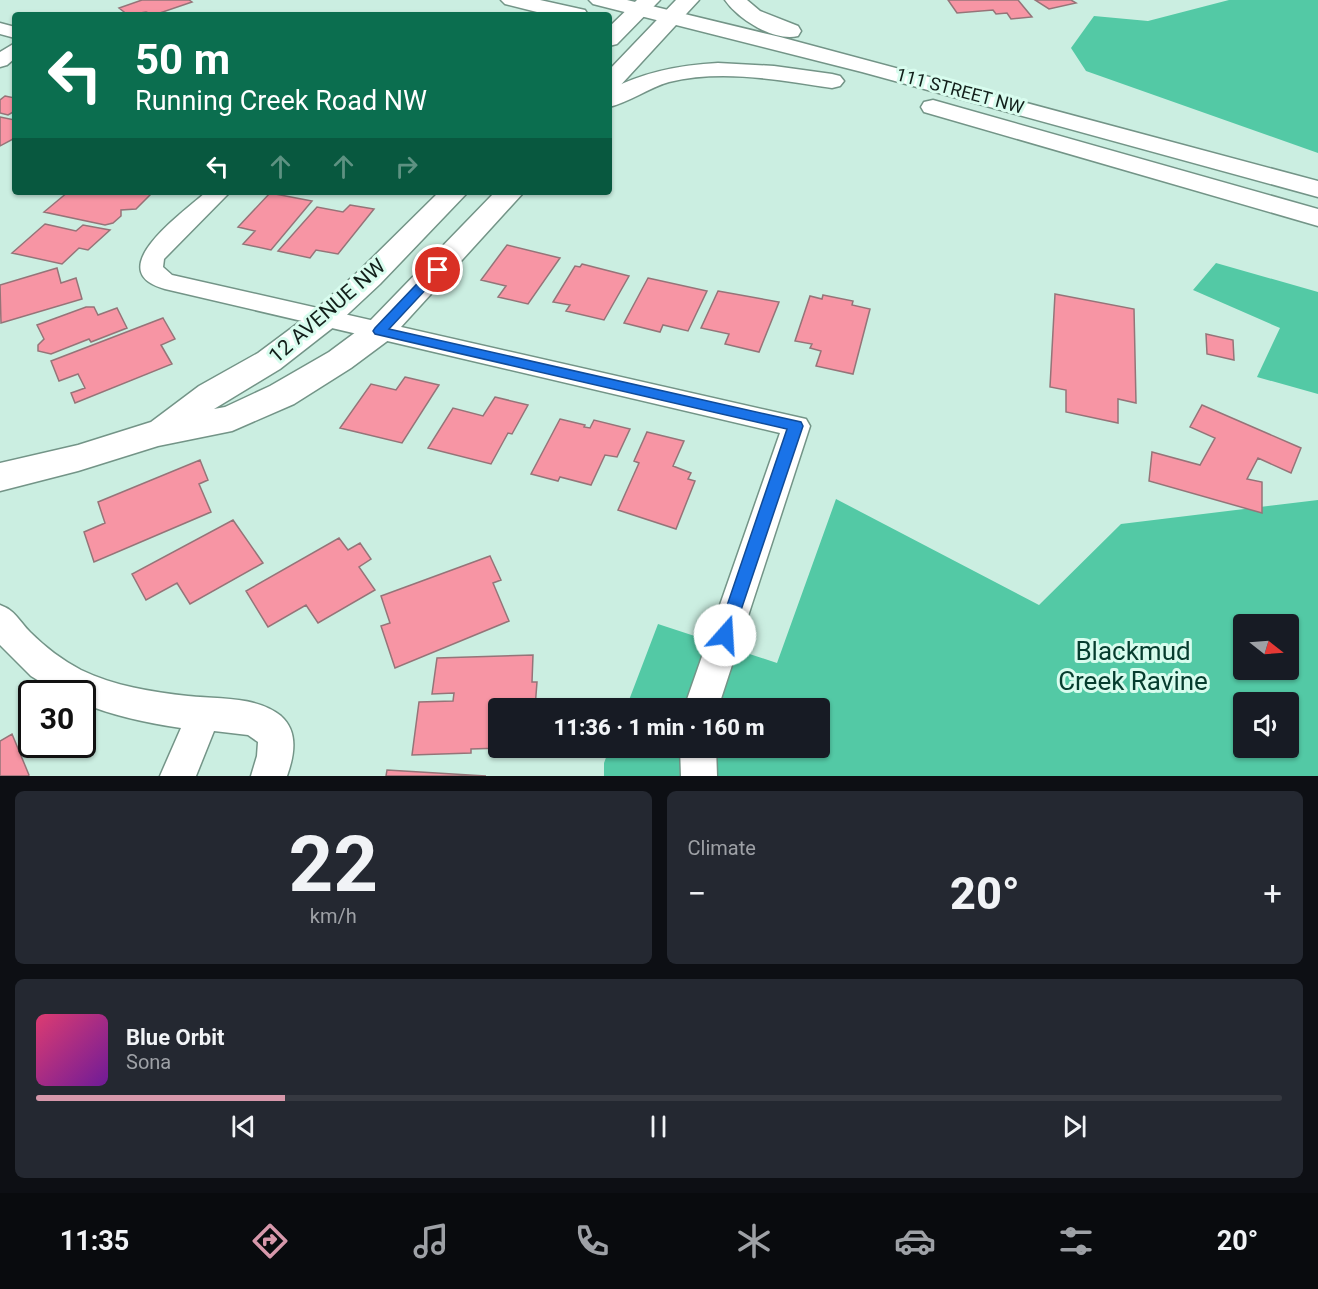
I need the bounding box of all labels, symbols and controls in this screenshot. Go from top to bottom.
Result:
text: 50 m [135,35,230,84]
icon: left [36,36,114,114]
street label: 111 STREET NW [894,63,1026,118]
text: Running Creek Road NW [135,85,427,117]
icon: left [201,150,234,183]
icon: ahead [264,150,297,183]
icon: ahead [327,150,360,183]
icon: right [390,150,423,183]
pin [412,244,463,295]
icon: arrive [421,253,454,286]
street label: 12 AVENUE NW [264,254,390,368]
position arrow [693,603,757,667]
north arrow [1233,614,1299,680]
map controls [1233,614,1299,758]
park label: Blackmud Creek Ravine [1058,636,1208,696]
speed limit sign: 30 [18,680,96,758]
button: sound [1233,692,1299,758]
text: 11:36 · 1 min · 160 m [554,715,764,740]
text: 22 [288,819,378,910]
text: Climate [688,836,756,860]
text: 20° [950,867,1020,920]
text: − [688,874,706,913]
text: + [1263,874,1282,913]
text: km/h [310,904,357,928]
text: Blue Orbit [126,1025,224,1050]
text: Sona [126,1050,171,1074]
icon: previous [227,1110,260,1143]
icon: pause [642,1110,675,1143]
icon: next [1058,1110,1091,1143]
icon: directions [249,1220,291,1262]
icon: music [410,1220,452,1262]
icon: phone [571,1220,613,1262]
icon: climate [733,1220,775,1262]
icon: car [894,1220,936,1262]
icon: filters [1055,1220,1097,1262]
text: 11:35 [60,1225,129,1257]
text: 20° [1217,1225,1258,1257]

